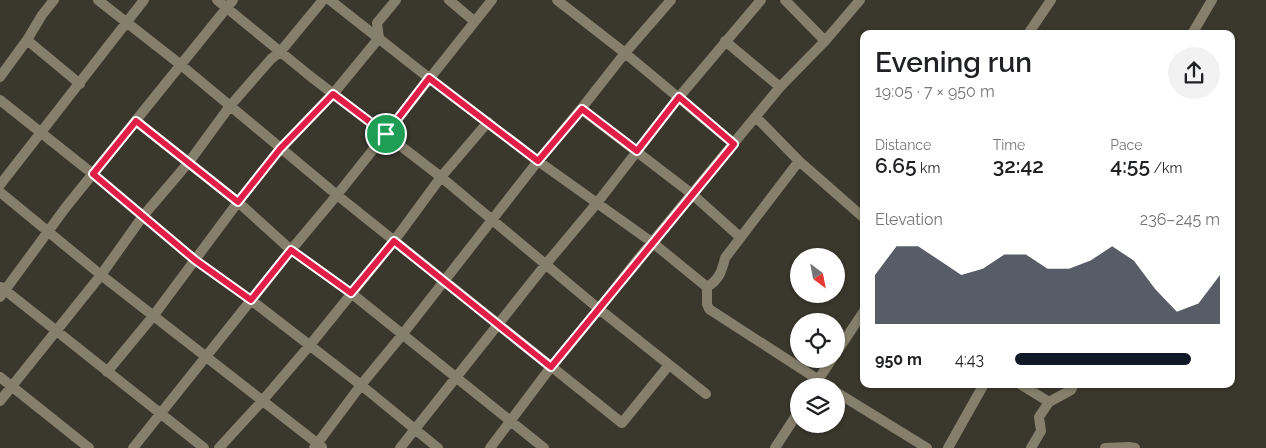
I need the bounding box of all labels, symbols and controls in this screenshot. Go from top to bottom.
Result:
text: Evening run [875,46,1032,79]
button: share [1168,47,1220,99]
text: 19:05 · 7 × 950 m [875,82,995,101]
pin [365,113,407,155]
icon: arrive [372,120,400,148]
text: Distance [875,137,931,153]
text: Time [993,137,1025,153]
text: Pace [1110,137,1142,153]
text: 6.65 [875,153,917,178]
text: 32:42 [993,153,1044,178]
text: 4:55 [1110,153,1150,178]
text: km [917,160,940,176]
text: /km [1150,160,1182,176]
text: Elevation [875,210,943,229]
text: 236–245 m [1140,210,1220,229]
north arrow [790,248,845,302]
map controls [790,248,845,433]
button: locate [790,313,845,368]
text: 950 m [875,350,922,369]
text: 4:43 [955,350,984,369]
button: layers [790,378,845,433]

